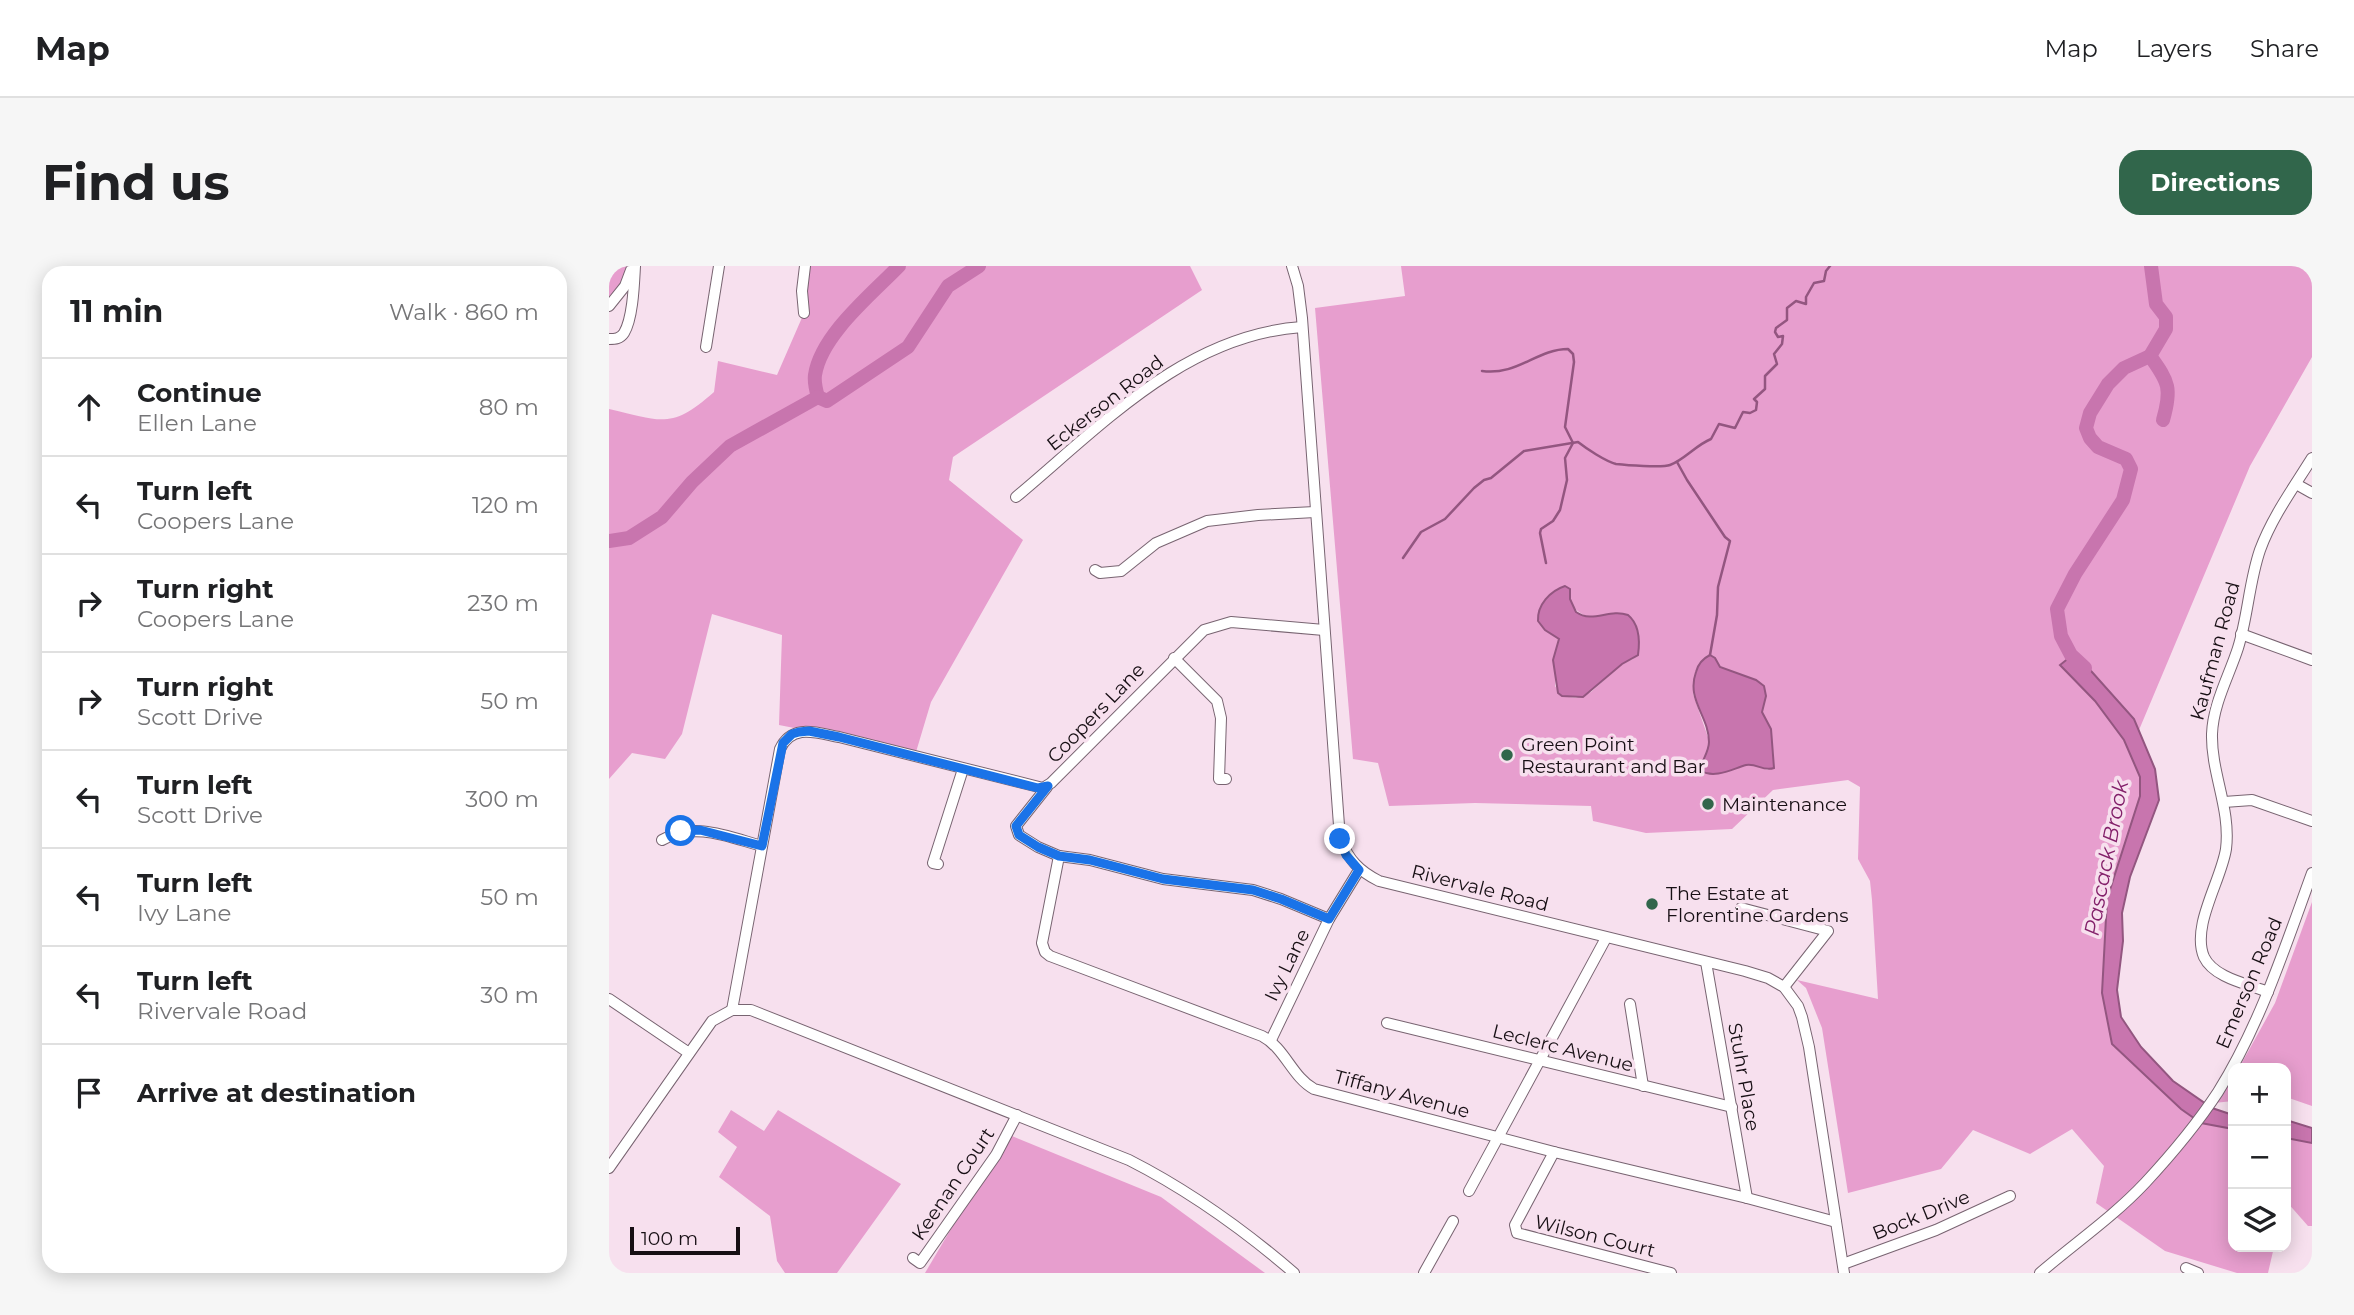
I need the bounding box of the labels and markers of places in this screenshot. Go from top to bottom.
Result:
place label: Green Point Restaurant and Bar [1521,733,1705,778]
marker: Green Point Restaurant and Bar [1499,747,1515,763]
place label: Maintenance [1722,793,1847,816]
marker: Maintenance [1700,796,1716,812]
place label: The Estate at Florentine Gardens [1666,882,1849,927]
marker: The Estate at Florentine Gardens [1644,896,1660,912]

